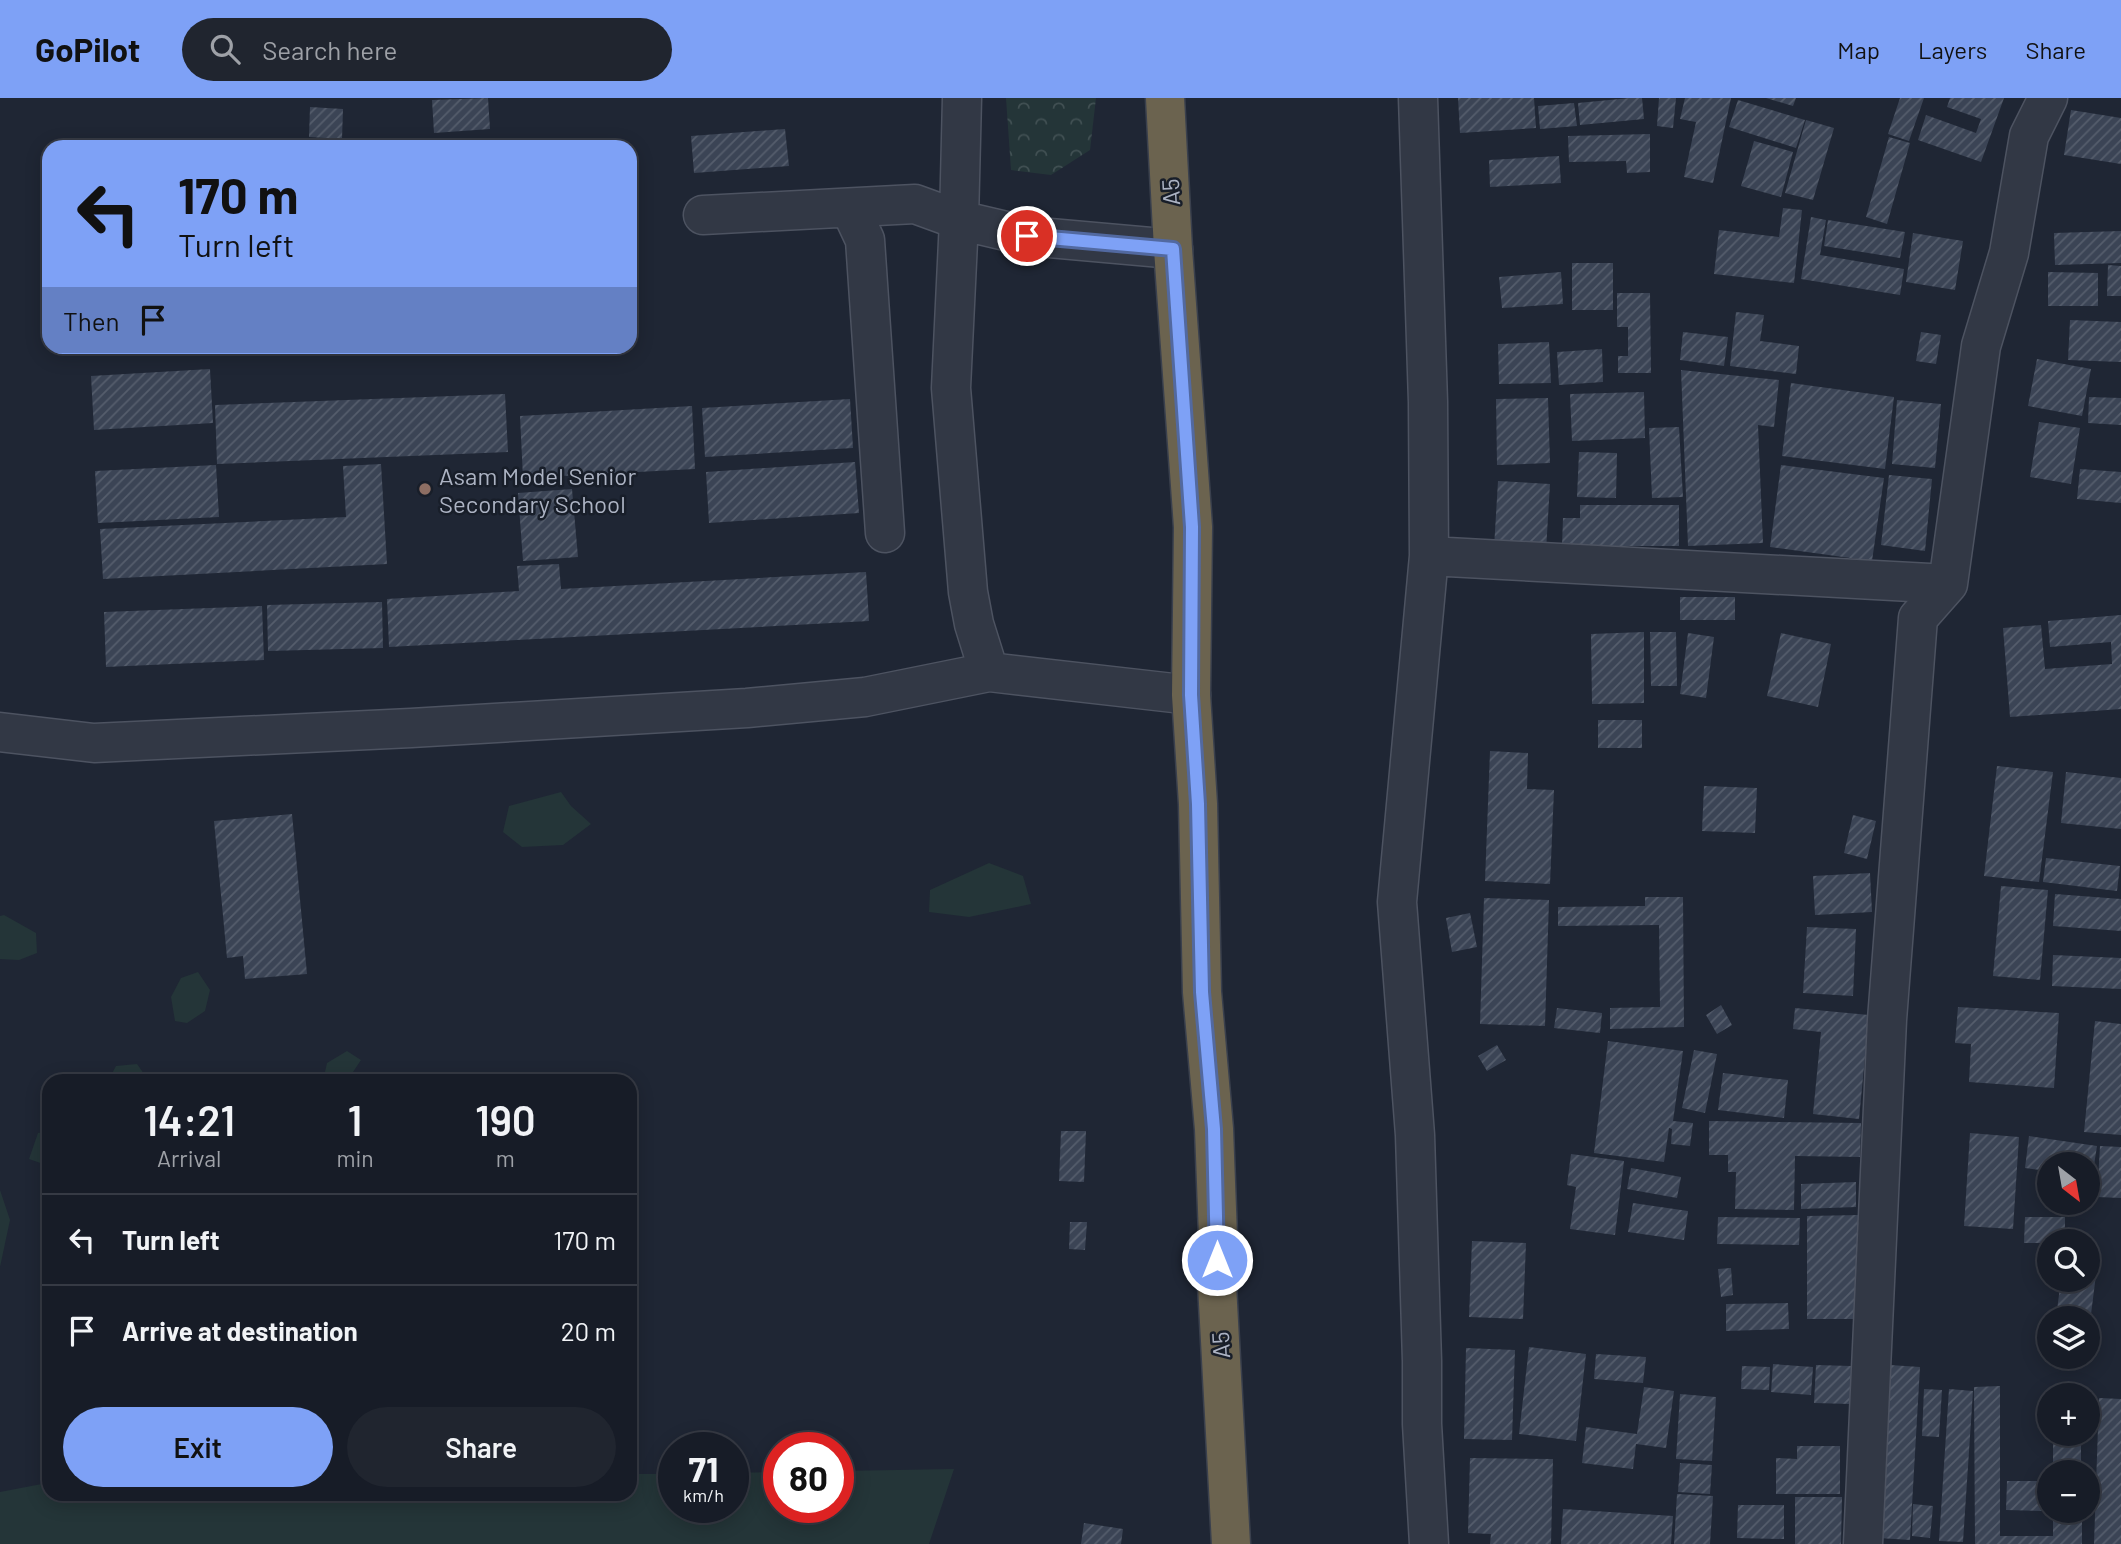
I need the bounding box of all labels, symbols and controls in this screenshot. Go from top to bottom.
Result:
search box [182,18,672,81]
text: GoPilot [35,29,140,69]
icon: search [206,30,244,68]
text: Search here [262,34,397,65]
text: Map [1837,35,1880,64]
text: Layers [1918,35,1987,64]
text: Share [2025,35,2086,64]
text: 170 m [178,165,298,224]
icon: left [63,168,154,259]
street label: A5 [1155,178,1185,206]
pin [997,206,1057,266]
icon: arrive [1008,217,1046,255]
text: Turn left [178,225,295,263]
icon: arrive [134,301,172,339]
text: Then [63,305,120,336]
place label: Asam Model Senior Secondary School [439,461,636,518]
marker: Asam Model Senior Secondary School [417,481,433,497]
text: 14:21 [143,1094,235,1144]
text: 1 [348,1094,362,1144]
text: 190 [475,1094,536,1144]
text: Arrival [157,1144,221,1172]
text: min [336,1144,374,1172]
text: m [496,1144,515,1172]
north arrow [2037,1152,2100,1214]
map controls [2037,1152,2100,1523]
icon: left [63,1221,101,1259]
position arrow [1180,1223,1254,1297]
text: Turn left [122,1224,220,1255]
text: 170 m [553,1224,616,1255]
button: search [2037,1229,2100,1292]
button: layers [2037,1306,2100,1369]
icon: arrive [63,1312,101,1350]
text: Arrive at destination [122,1315,358,1346]
text: 20 m [561,1315,616,1346]
street label: A5 [1205,1331,1235,1359]
button: + [2037,1383,2100,1446]
button: Exit [63,1407,333,1487]
button: Share [347,1407,616,1487]
speed limit sign: 80 [763,1432,854,1523]
text: 71 [688,1447,718,1489]
button: − [2037,1460,2100,1523]
text: km/h [683,1484,724,1506]

